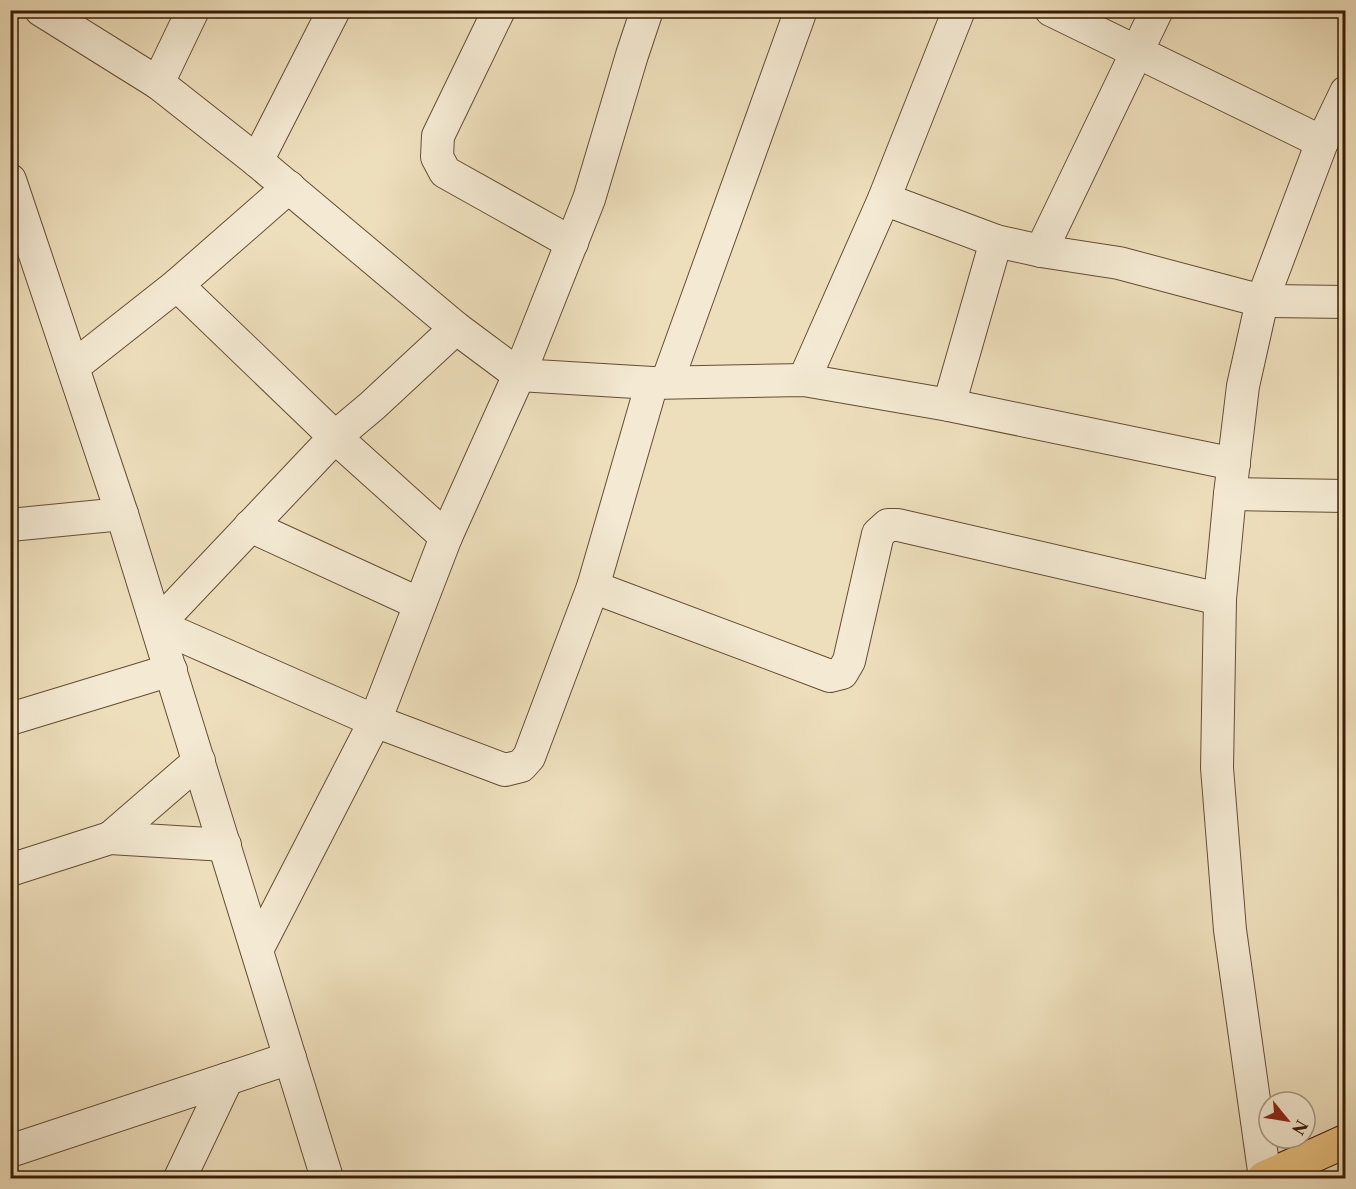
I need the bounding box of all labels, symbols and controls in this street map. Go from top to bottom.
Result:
north arrow [1257,1090,1317,1150]
text: N [1288,1116,1312,1139]

